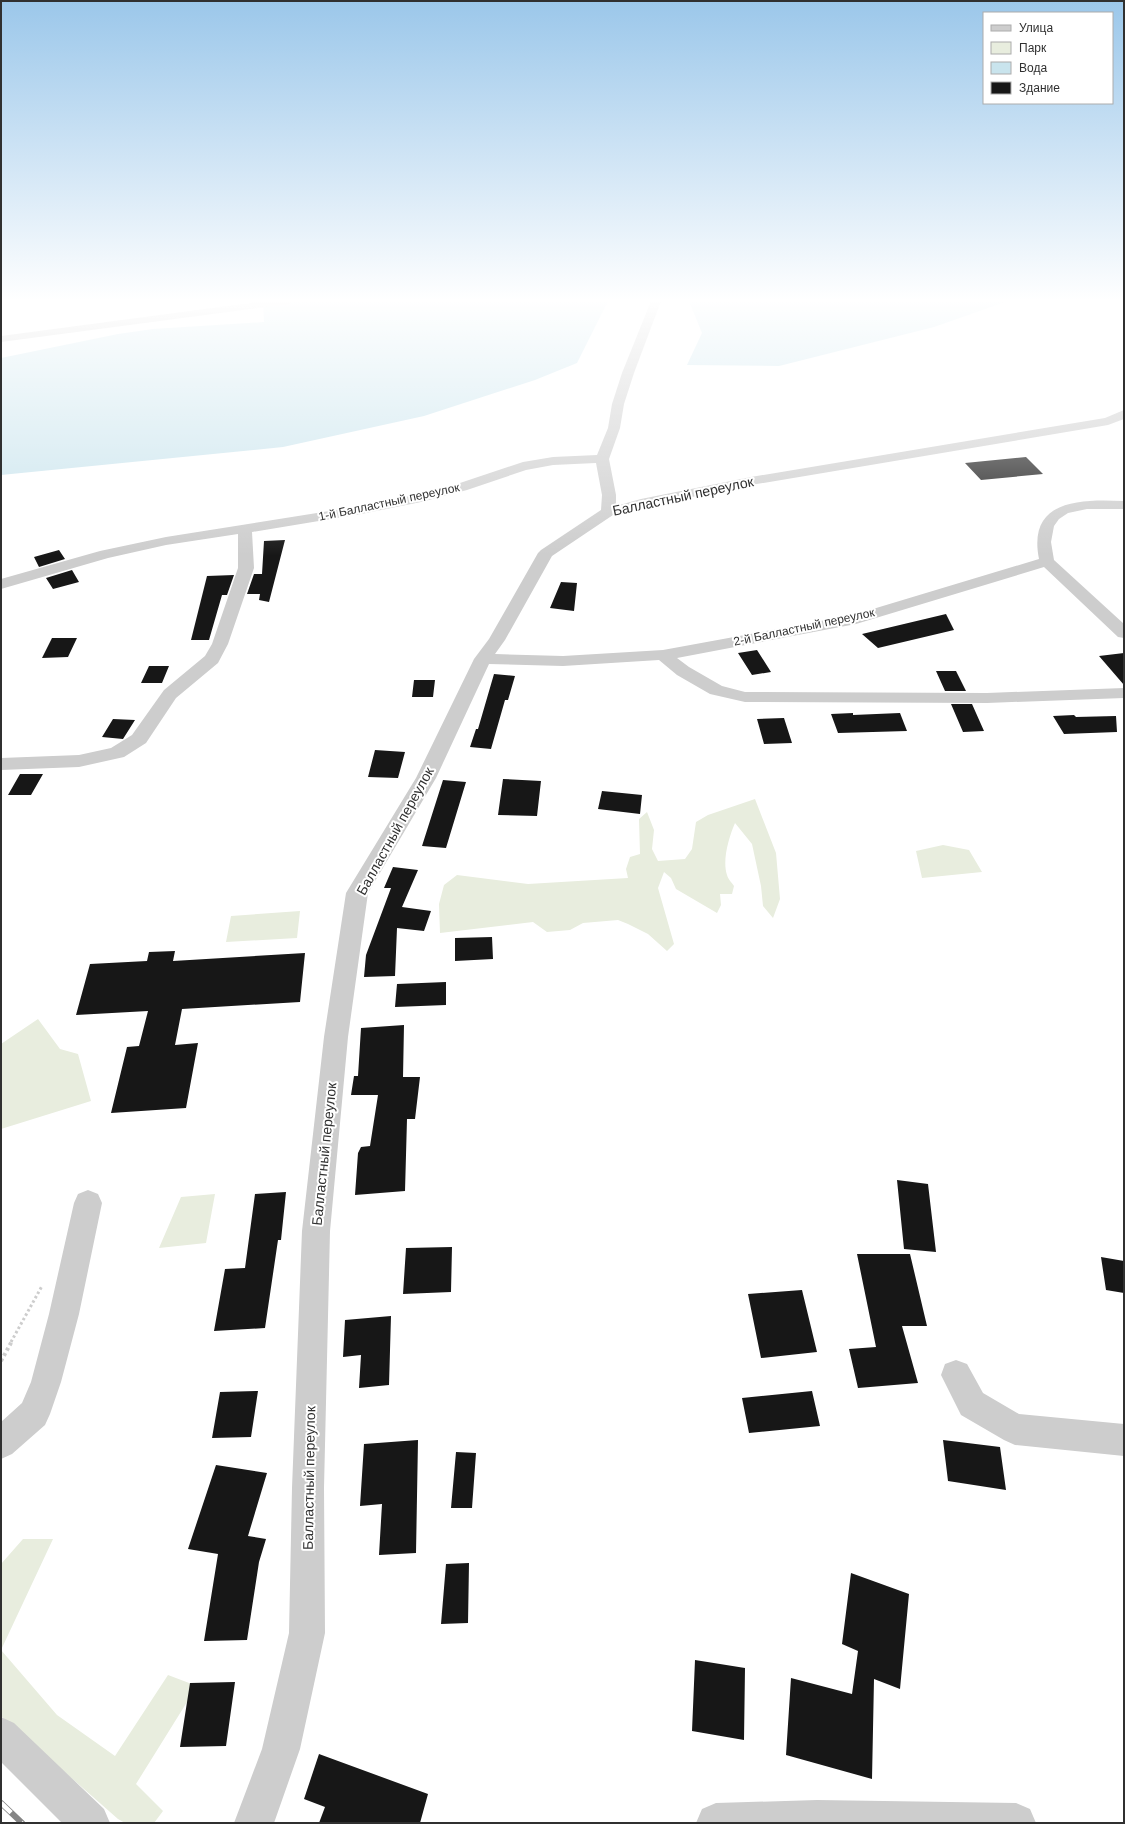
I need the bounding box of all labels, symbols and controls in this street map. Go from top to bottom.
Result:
legend [983,12,1113,104]
text: Улица [1019,21,1053,35]
text: Парк [1019,41,1047,55]
text: Вода [1019,61,1047,75]
text: Здание [1019,81,1060,95]
street label: Балластный переулок [611,473,756,519]
street label: 1-й Балластный переулок [317,480,462,524]
street label: 2-й Балластный переулок [732,605,877,649]
street label: Балластный переулок [353,764,437,898]
street label: Балластный переулок [309,1081,340,1226]
street label: Балластный переулок [300,1405,318,1550]

